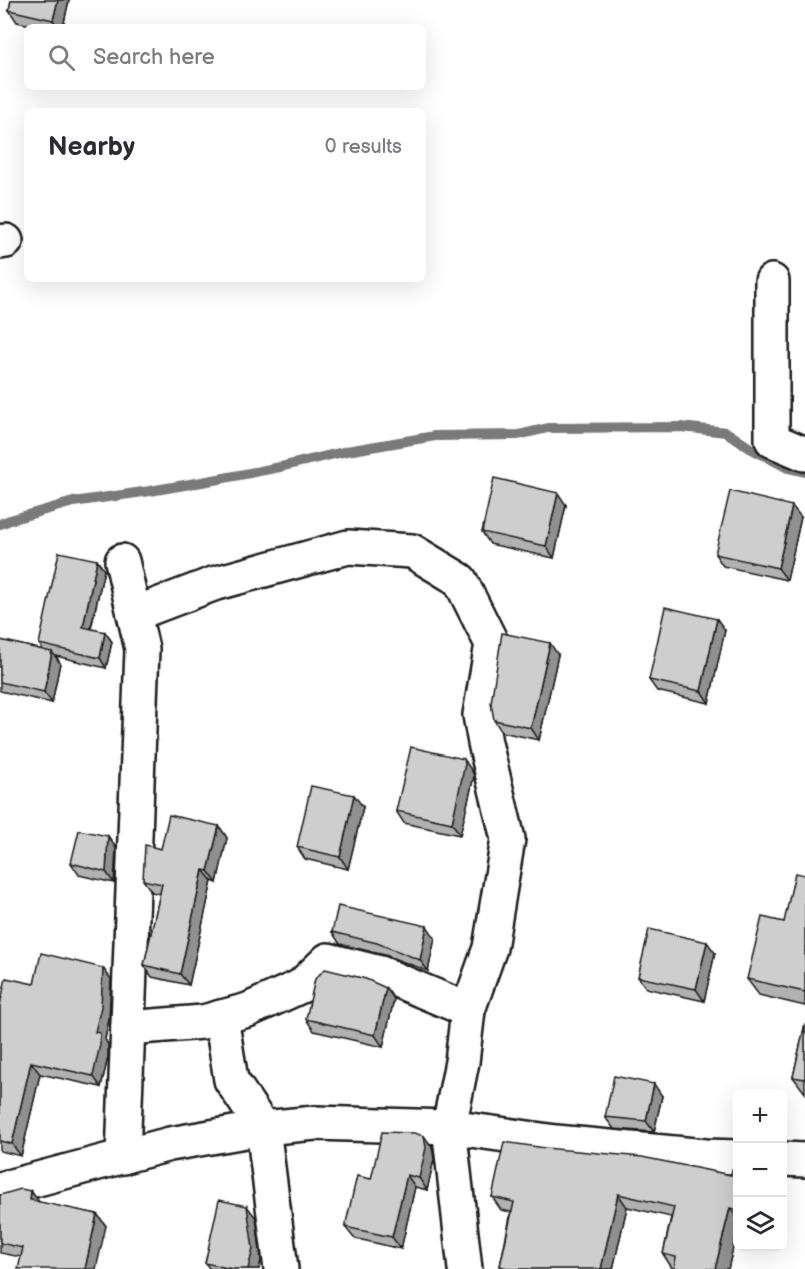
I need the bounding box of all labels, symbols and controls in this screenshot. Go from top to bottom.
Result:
search box [24,24,426,90]
icon: search [45,41,78,74]
text: Search here [93,44,215,71]
text: Nearby [48,132,135,163]
text: 0 results [325,135,402,159]
map controls [733,1089,787,1251]
button: + [733,1089,787,1143]
button: − [733,1143,787,1197]
button: layers [733,1197,787,1251]

